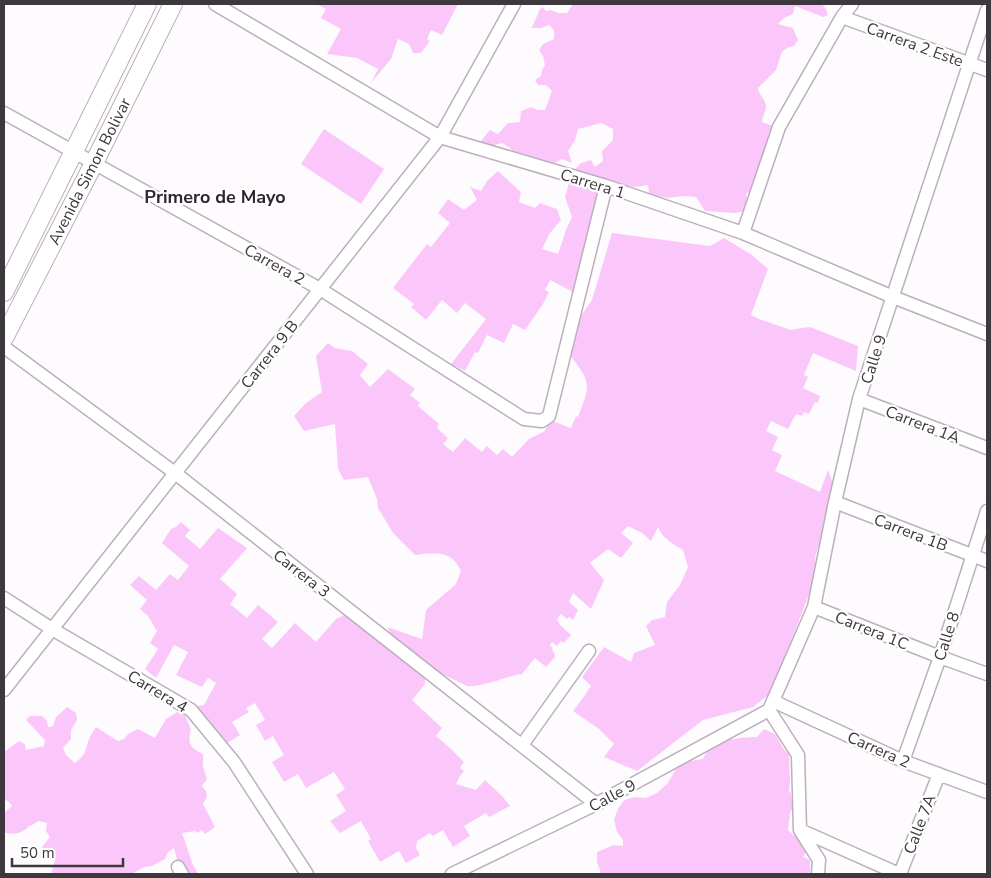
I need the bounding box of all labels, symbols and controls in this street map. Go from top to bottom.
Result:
street label: Carrera 2 Este [863,17,966,73]
street label: Avenida Simon Bolivar [43,94,137,249]
street label: Carrera 1 [558,164,628,204]
district label: Primero de Mayo [144,185,286,209]
street label: Carrera 2 [240,239,309,291]
street label: Carrera 9 B [236,316,304,394]
street label: Calle 9 [856,332,892,387]
street label: Carrera 1A [882,401,963,449]
street label: Carrera 1B [871,509,951,557]
street label: Carrera 3 [268,545,334,603]
street label: Carrera 1C [832,606,912,656]
street label: Calle 8 [929,609,965,664]
street label: Carrera 4 [123,665,192,719]
street label: Carrera 2 [844,726,914,774]
street label: Calle 9 [585,774,640,817]
street label: Calle 7A [899,791,941,857]
scale bar [12,836,124,868]
text: 50 m [20,843,55,863]

